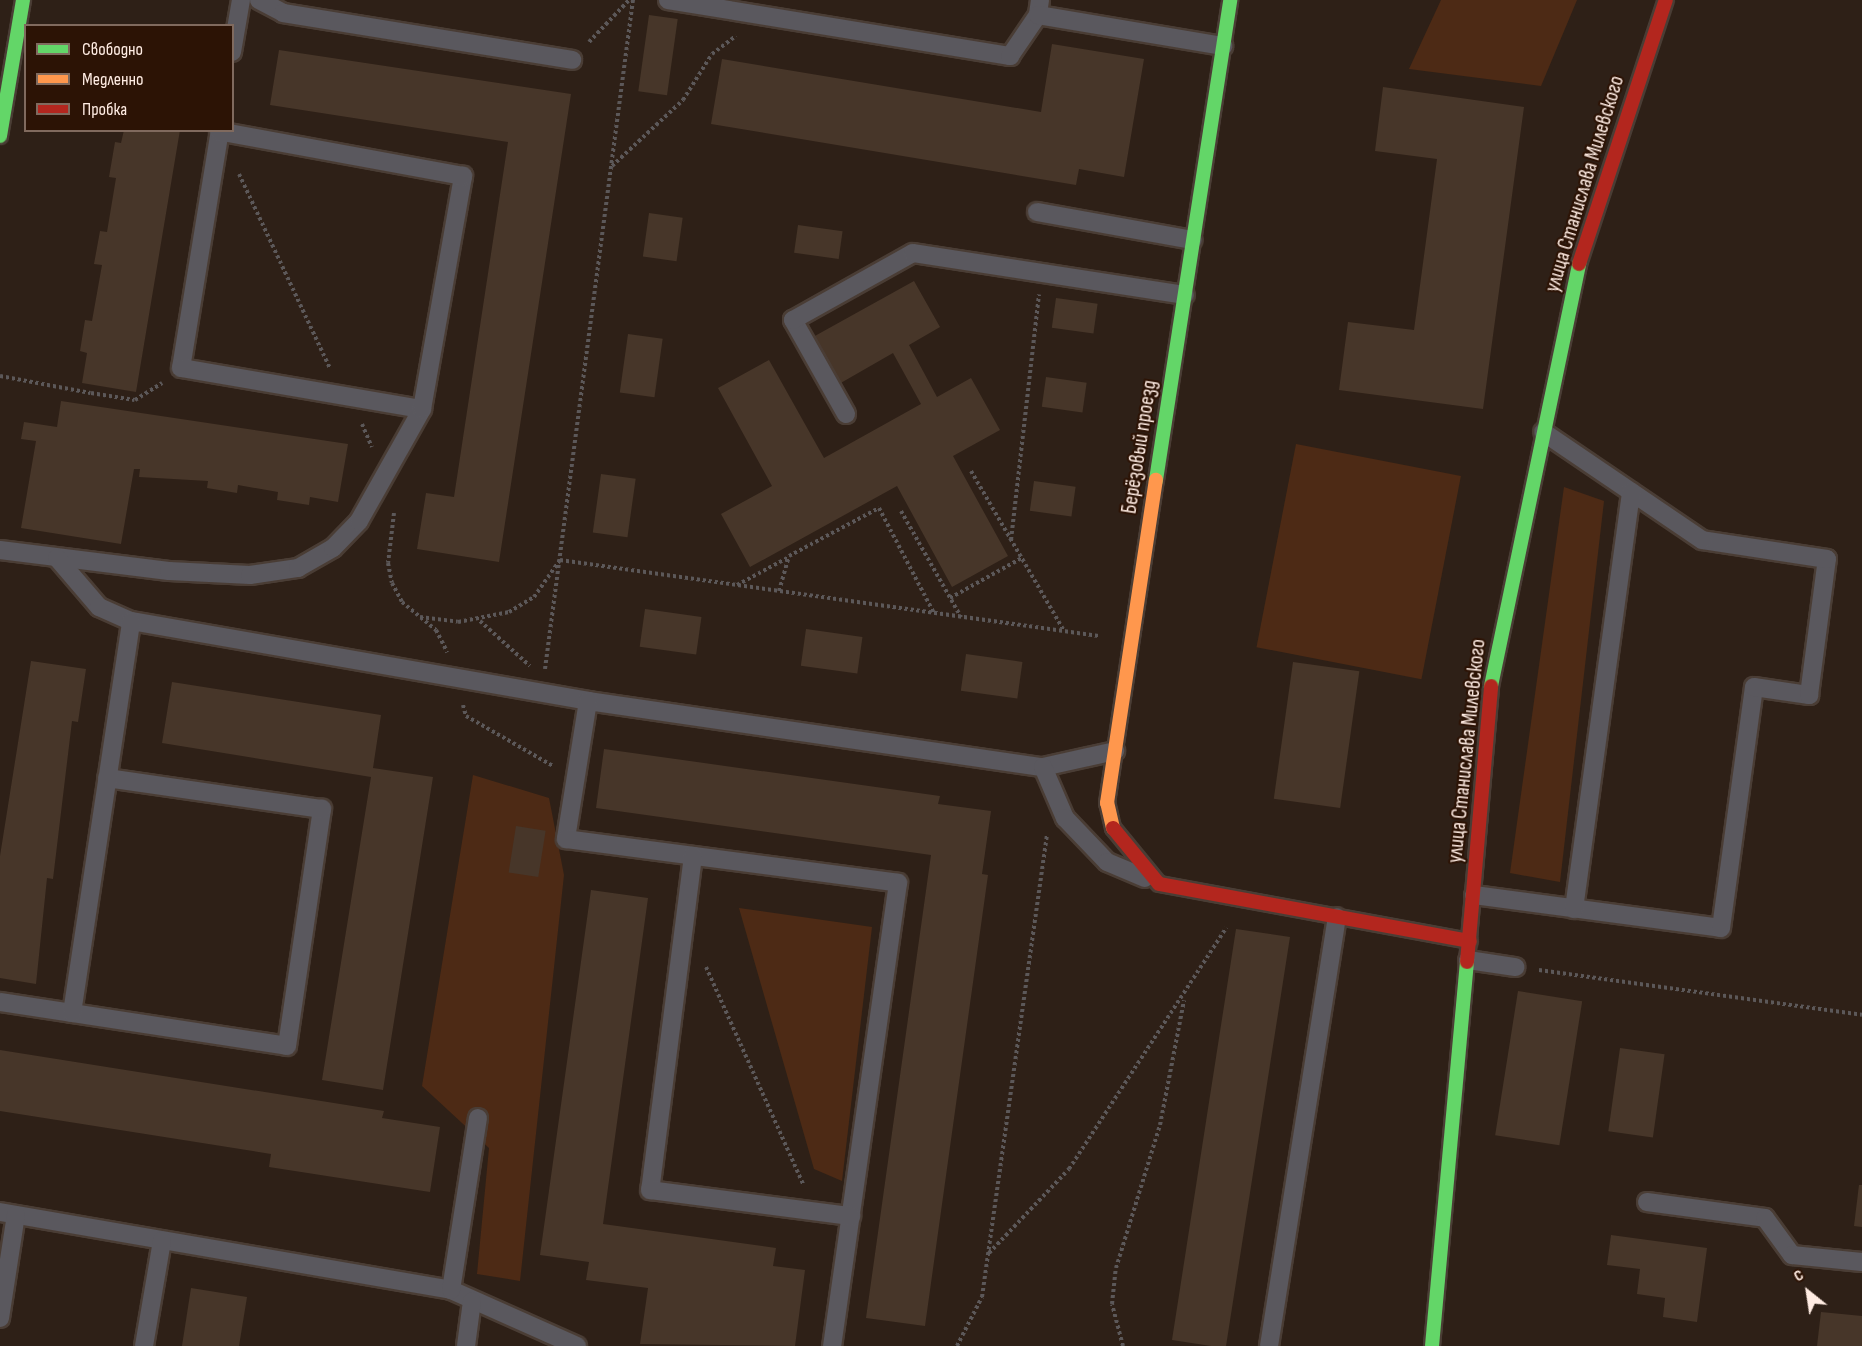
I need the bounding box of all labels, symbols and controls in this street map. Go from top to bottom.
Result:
legend [24,24,234,132]
text: Свободно [82,39,143,60]
text: Медленно [82,69,144,90]
street label: улица Станислава Милевского [1540,73,1630,295]
text: Пробка [82,99,127,120]
street label: Берёзовый проезд [1117,378,1163,516]
street label: улица Станислава Милевского [1443,638,1491,864]
north arrow [1778,1262,1838,1322]
text: С [1790,1266,1807,1286]

